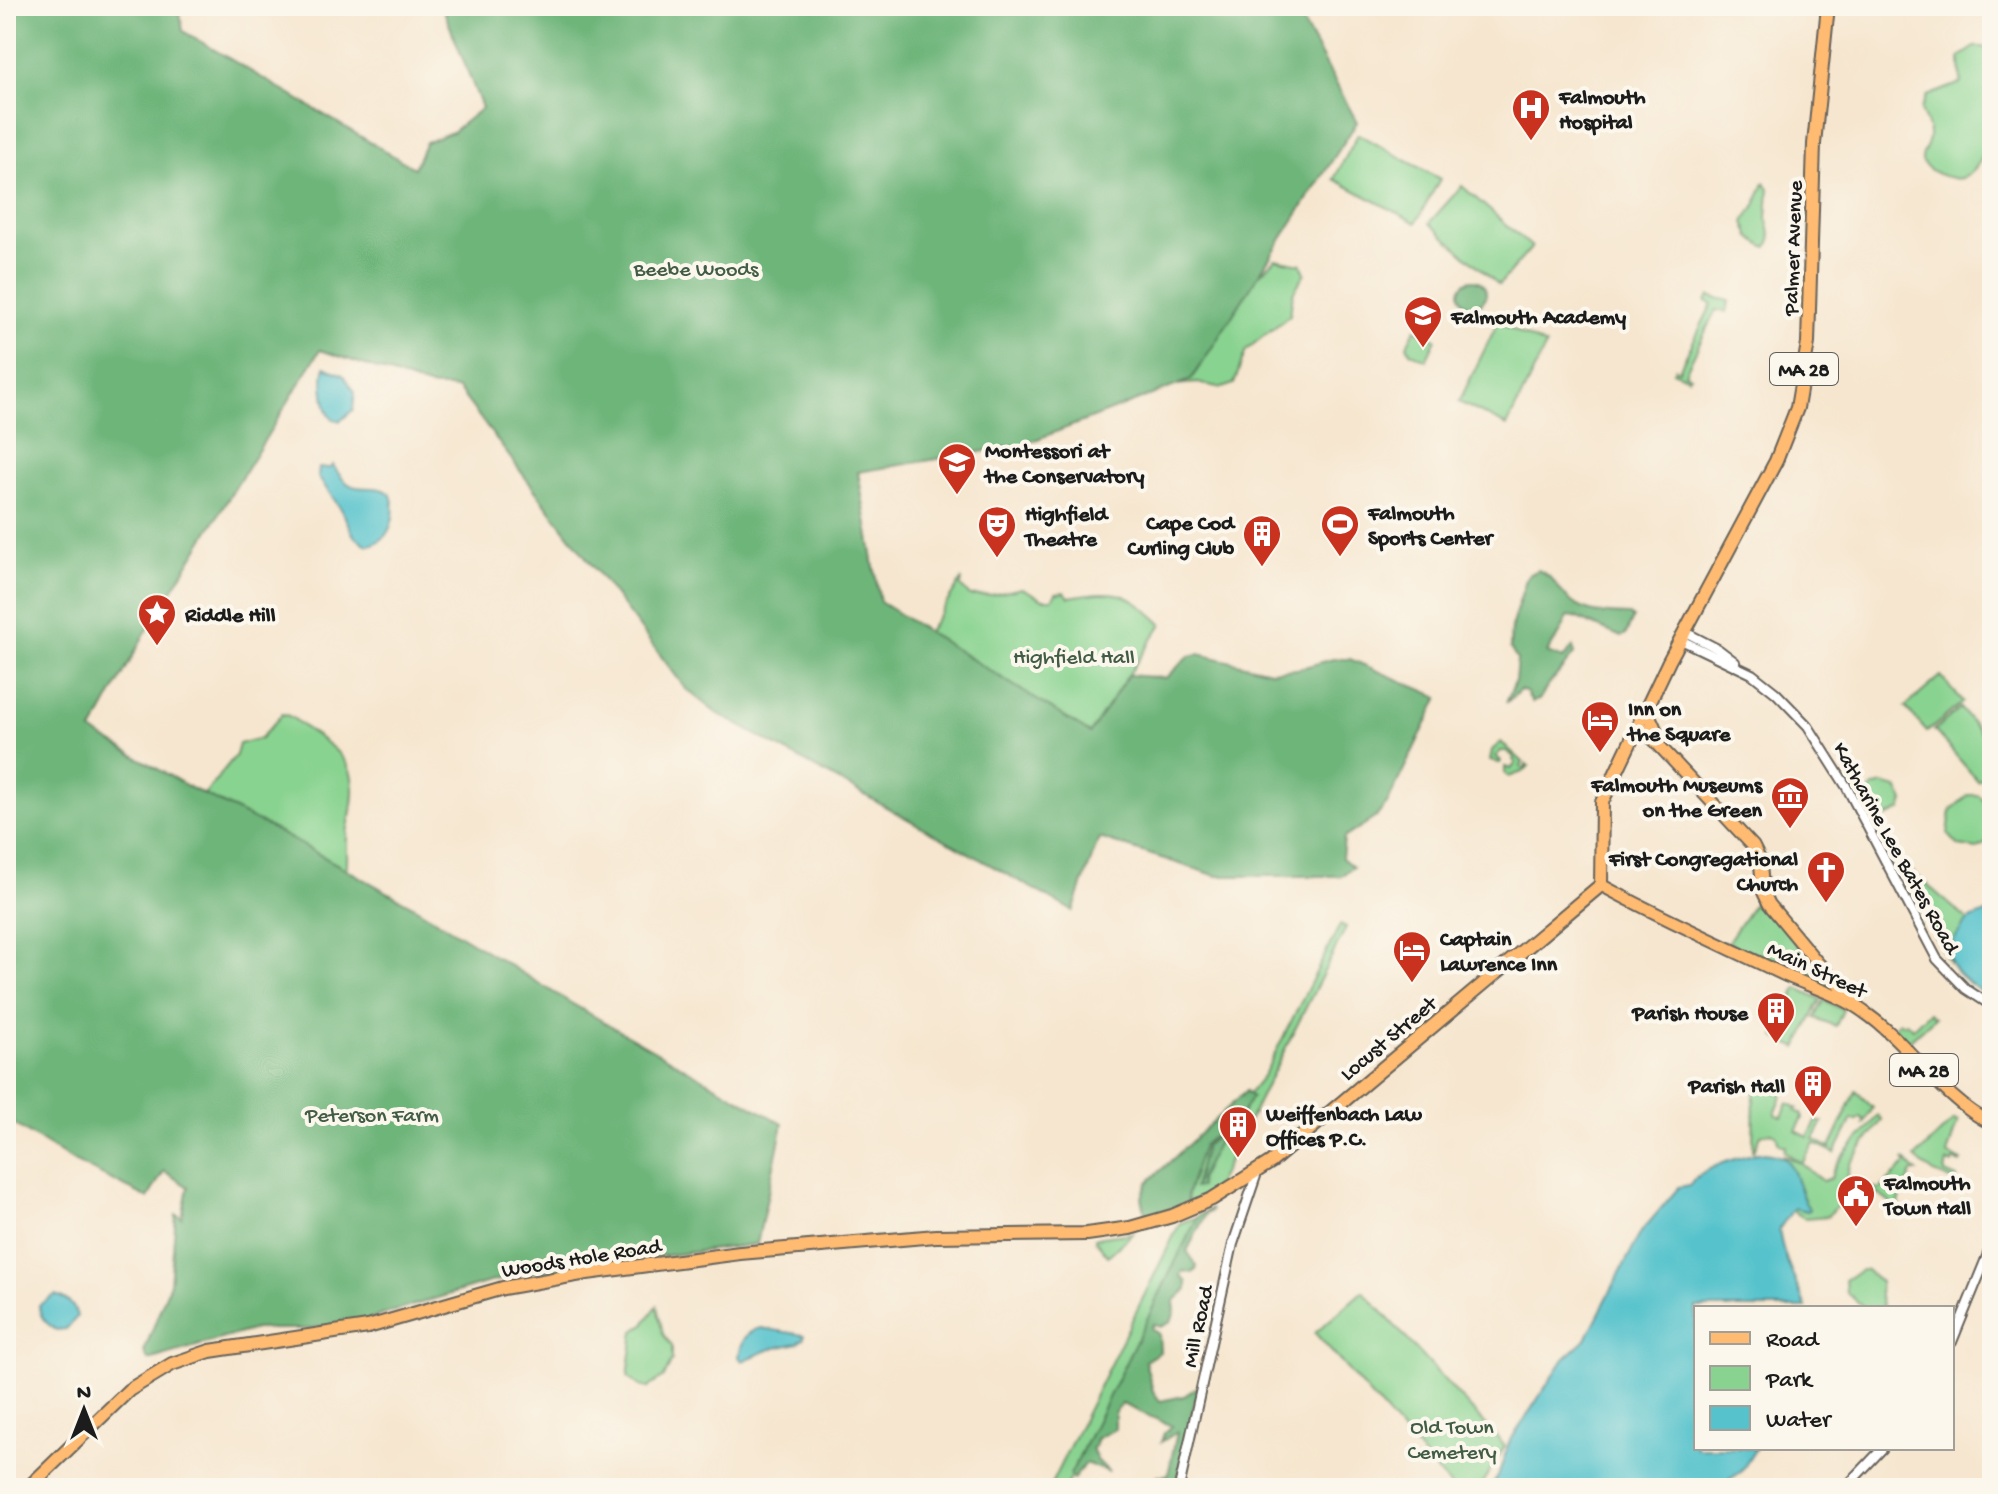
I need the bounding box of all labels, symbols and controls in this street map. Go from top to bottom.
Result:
place label: Falmouth Hospital [1558,86,1646,137]
hospital icon: Falmouth Hospital [1510,87,1552,142]
street label: Palmer Avenue [1780,179,1810,317]
park label: Beebe Woods [633,258,759,284]
school or university icon: Falmouth Academy [1402,294,1444,349]
place label: Falmouth Academy [1450,306,1626,332]
road number: MA 28 [1770,353,1838,385]
place label: Montessori at the Conservatory [983,440,1145,491]
school or university icon: Montessori at the Conservatory [936,441,978,496]
place label: Falmouth Sports Center [1367,502,1495,553]
place label: Highfield Theatre [1023,503,1109,554]
sports icon: Falmouth Sports Center [1319,503,1361,558]
theatre icon: Highfield Theatre [976,504,1018,559]
place label: Cape Cod Curling Club [1126,512,1236,563]
building icon: Cape Cod Curling Club [1241,513,1283,568]
place icon: Riddle Hill [136,592,178,647]
place label: Riddle Hill [184,604,276,630]
park label: Highfield Hall [1013,646,1135,672]
place label: Inn on the Square [1626,698,1731,749]
hotel icon: Inn on the Square [1579,699,1621,754]
street label: Katharine Lee Bates Road [1825,739,1965,961]
place label: Falmouth Museums on the Green [1590,774,1764,825]
museum icon: Falmouth Museums on the Green [1769,775,1811,830]
place label: First Congregational Church [1608,848,1798,899]
church icon: First Congregational Church [1805,849,1847,904]
place label: Captain Lawrence Inn [1439,928,1558,979]
hotel icon: Captain Lawrence Inn [1391,929,1433,984]
street label: Main Street [1763,937,1872,1007]
building icon: Parish House [1755,990,1797,1045]
street label: Locust Street [1336,991,1445,1088]
place label: Parish House [1631,1002,1749,1028]
road number: MA 28 [1890,1054,1958,1086]
building icon: Parish Hall [1792,1063,1834,1118]
place label: Parish Hall [1688,1075,1785,1101]
place label: Weiffenbach Law Offices P.C. [1265,1103,1423,1154]
park label: Peterson Farm [304,1104,439,1130]
building icon: Weiffenbach Law Offices P.C. [1217,1104,1259,1159]
place label: Falmouth Town Hall [1882,1172,1971,1223]
public building icon: Falmouth Town Hall [1835,1173,1877,1228]
street label: Woods Hole Road [500,1234,665,1285]
street label: Mill Road [1179,1281,1222,1370]
legend [1694,1306,1954,1450]
text: Road [1766,1327,1820,1356]
text: Park [1765,1367,1814,1396]
north arrow [44,1370,124,1450]
text: N [77,1381,91,1407]
text: Water [1766,1407,1833,1436]
park label: Old Town Cemetery [1407,1416,1497,1467]

